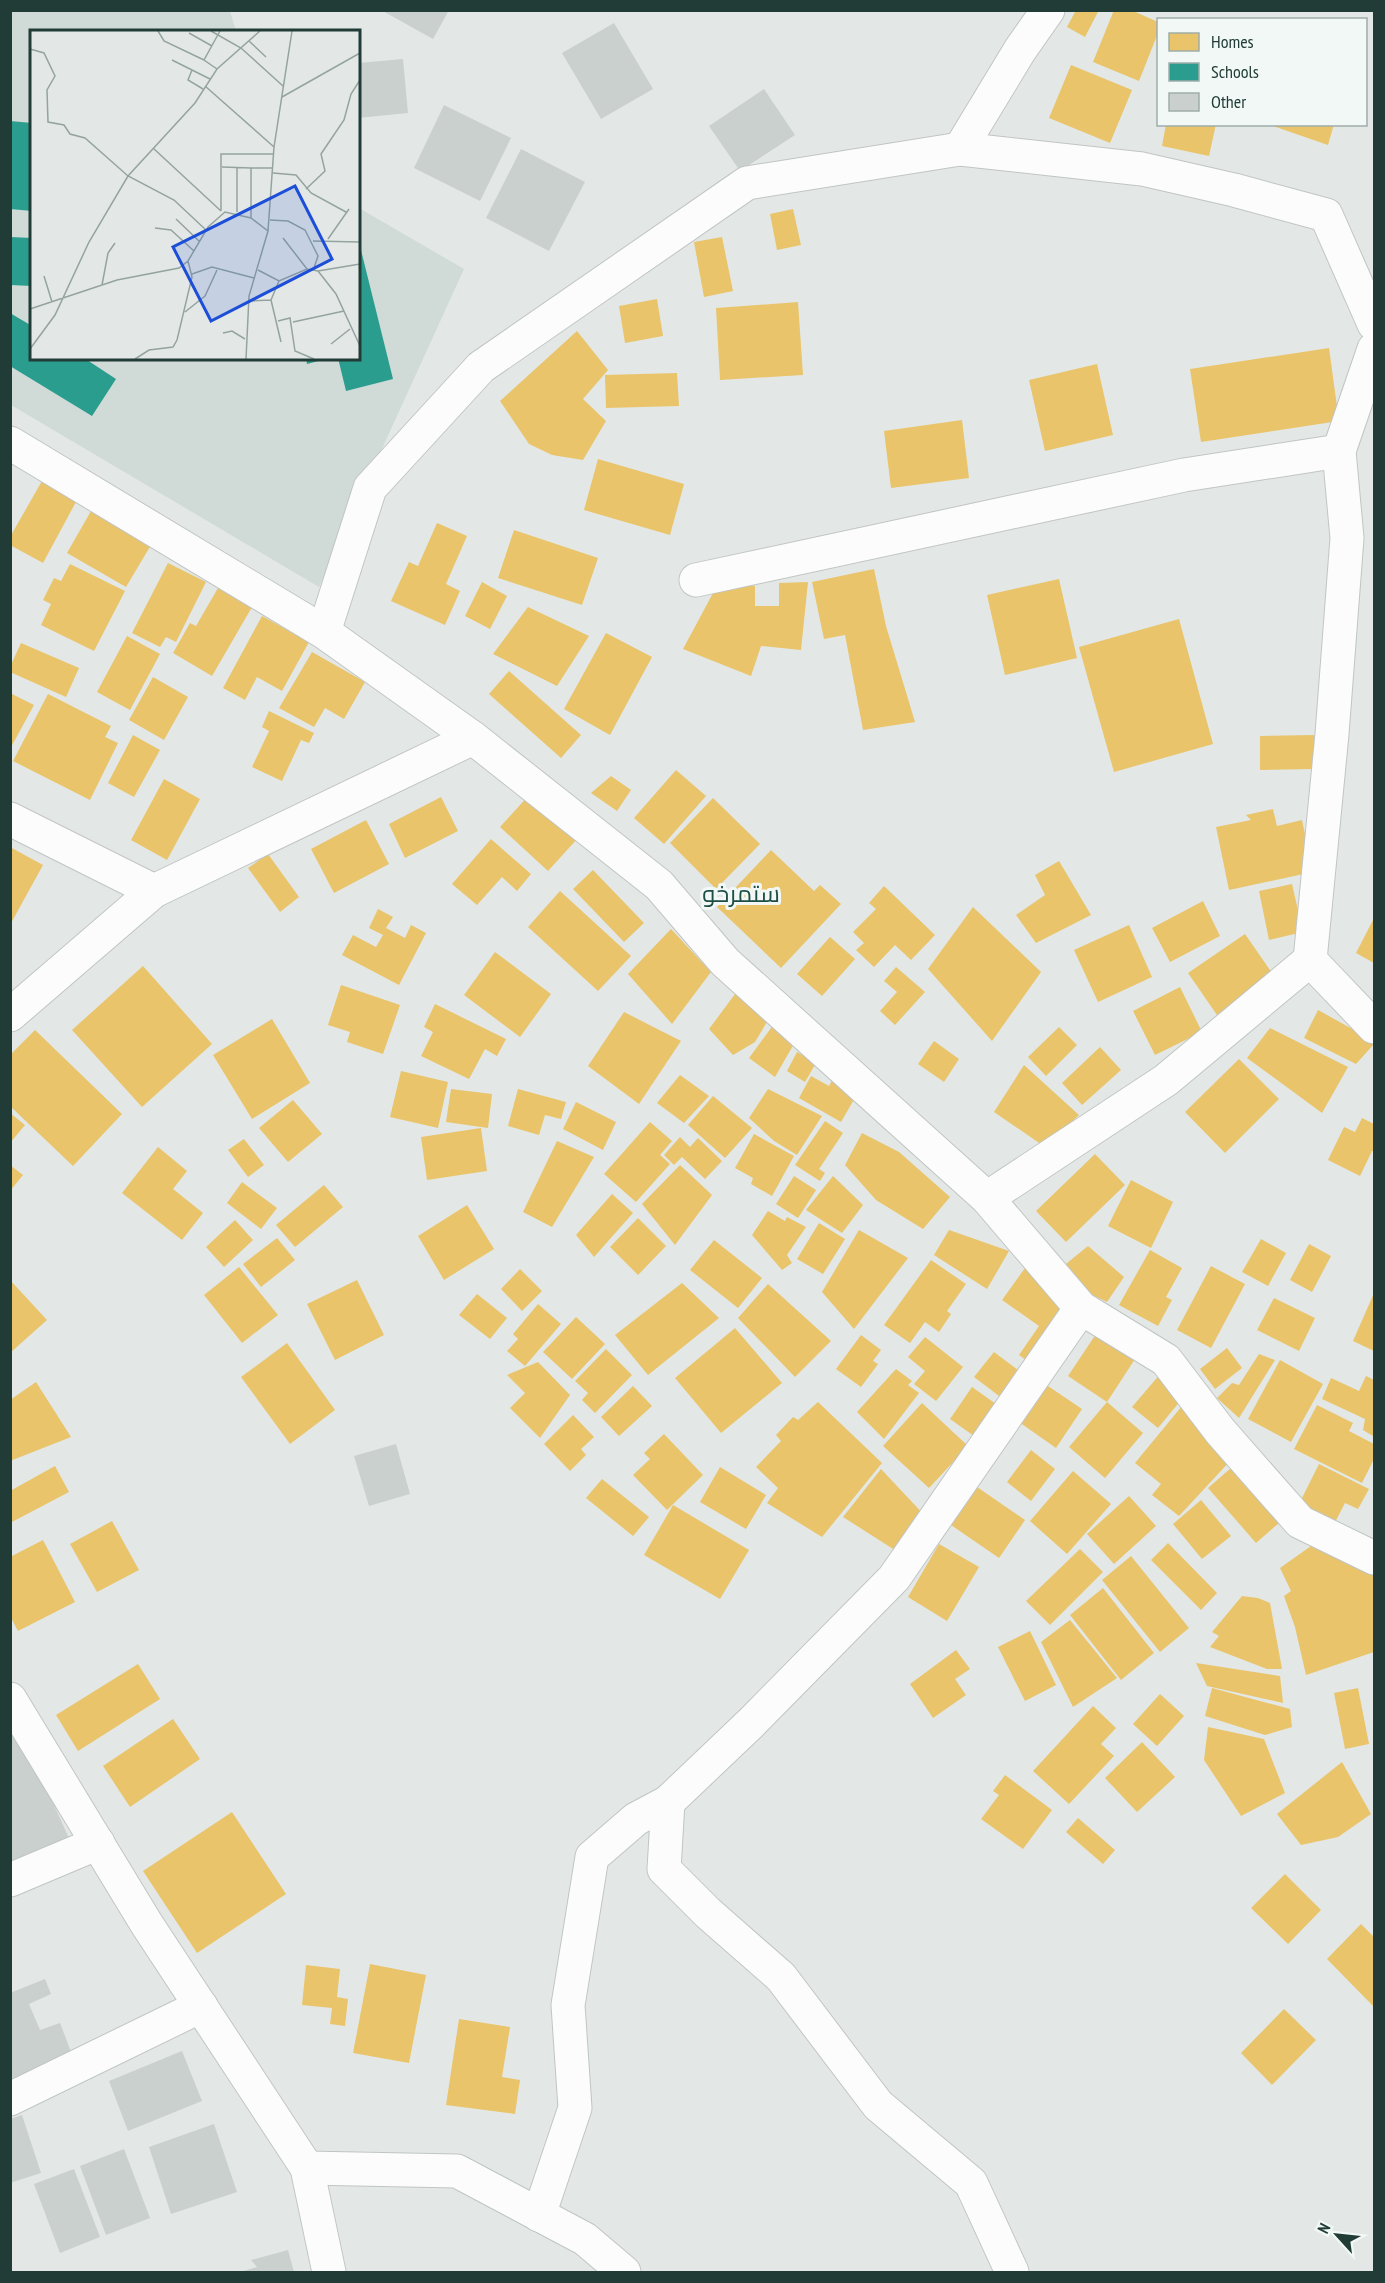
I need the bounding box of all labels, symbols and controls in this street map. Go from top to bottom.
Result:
legend [1157,18,1367,126]
inset map [30,30,360,360]
text: Homes [1211,30,1254,53]
text: Schools [1211,60,1259,83]
text: Other [1211,90,1246,113]
district label: ستمرخو [702,878,780,909]
north arrow [1307,2205,1367,2265]
text: N [1313,2220,1335,2237]

